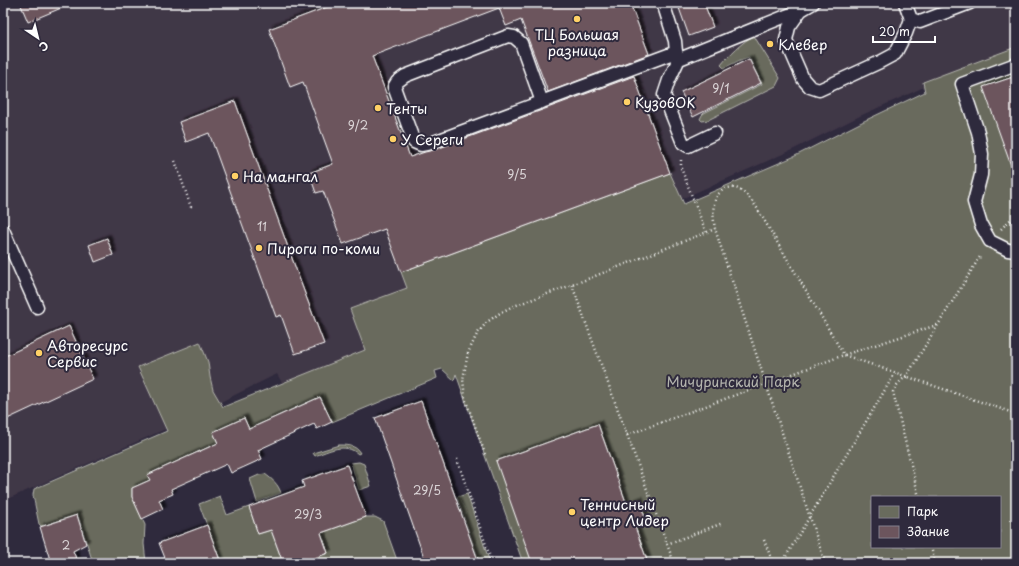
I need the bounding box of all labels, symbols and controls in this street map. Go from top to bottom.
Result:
marker: ТЦ Большая разница [572,14,582,24]
north arrow [18,18,58,58]
scale bar [873,18,935,44]
text: 20 m [879,22,910,40]
place label: ТЦ Большая разница [535,24,619,61]
place label: Клевер [778,34,827,55]
text: С [36,37,52,56]
marker: Клевер [765,39,775,49]
house number: 9/1 [712,79,730,97]
place label: КузовОК [635,92,695,113]
marker: КузовОК [622,97,632,107]
place label: Тенты [386,98,427,119]
marker: Тенты [373,103,383,113]
house number: 9/2 [348,116,368,134]
place label: У Сереги [401,129,463,150]
marker: У Сереги [388,134,398,144]
house number: 9/5 [507,165,527,183]
place label: На мангал [243,166,318,187]
marker: На мангал [230,171,240,181]
house number: 11 [257,217,267,235]
place label: Пироги по-коми [267,238,380,259]
marker: Пироги по-коми [254,243,264,253]
place label: Авторесурс Сервис [47,335,128,372]
marker: Авторесурс Сервис [34,348,44,358]
park label: Мичуринский Парк [666,371,800,392]
house number: 29/5 [413,481,441,499]
place label: Теннисный центр Лидер [580,494,669,531]
legend [871,496,1001,548]
text: Парк [907,502,939,520]
house number: 29/3 [294,505,322,523]
marker: Теннисный центр Лидер [567,507,577,517]
text: Здание [907,522,949,540]
house number: 2 [62,536,70,554]

